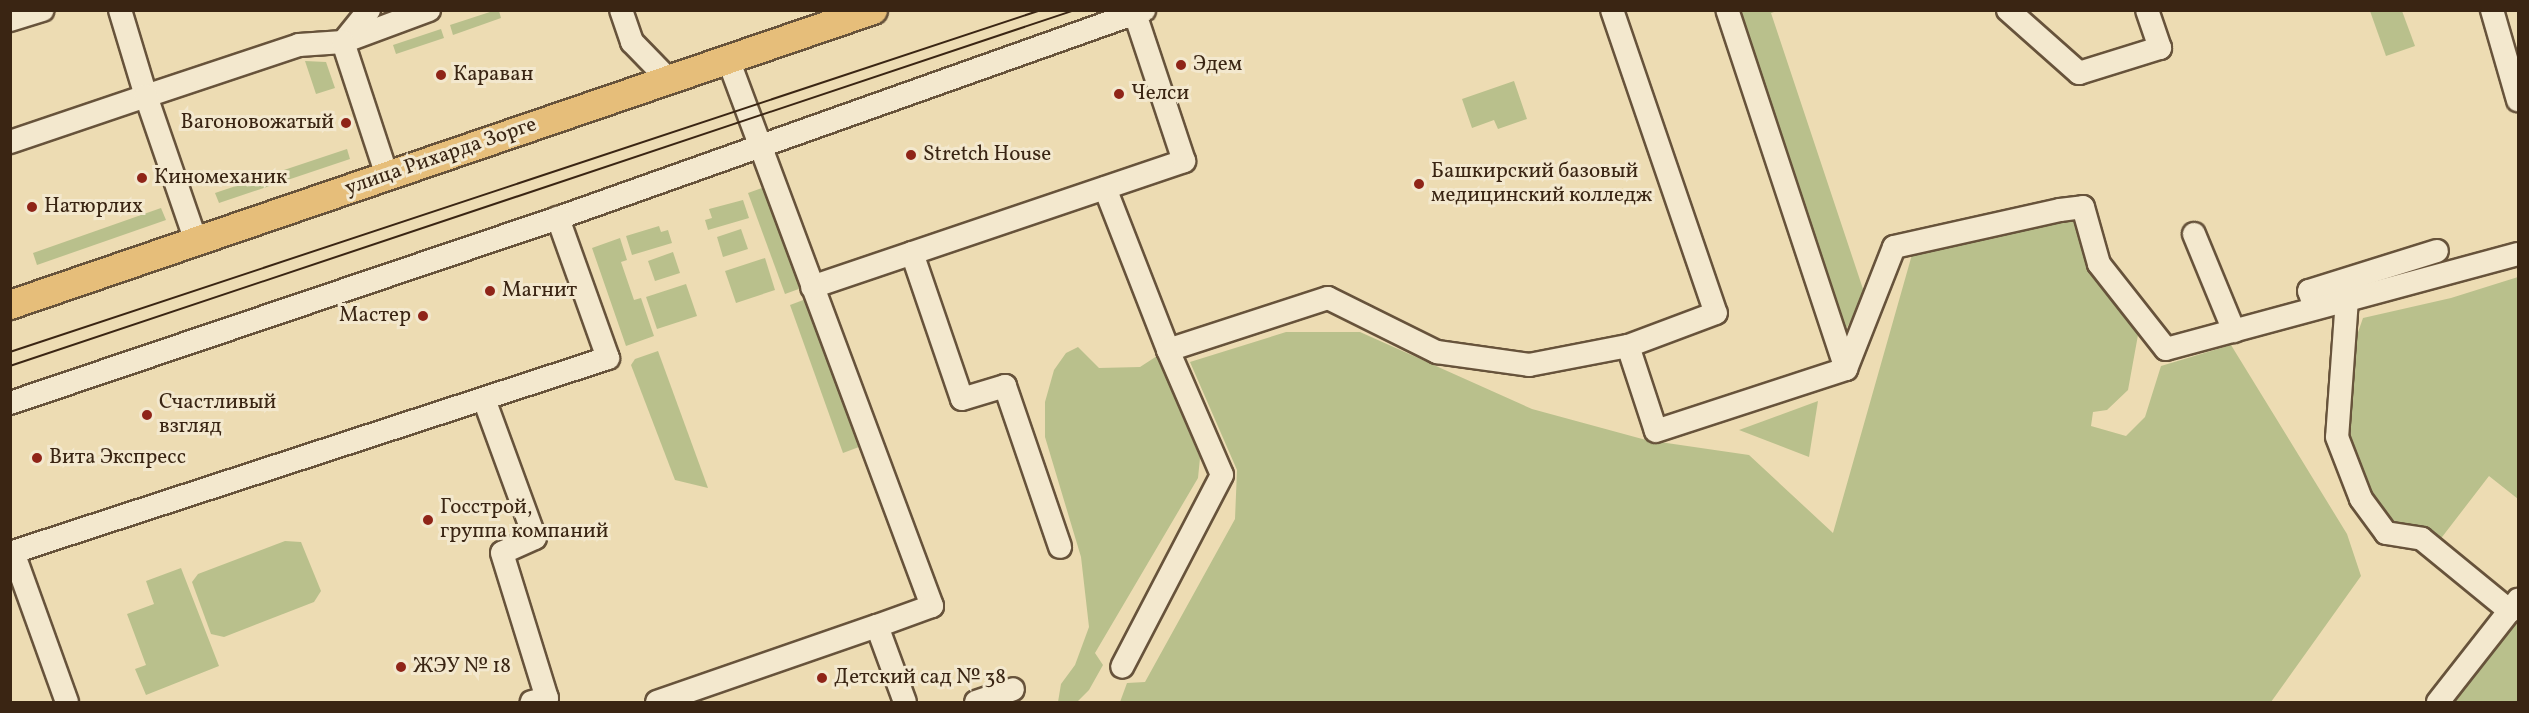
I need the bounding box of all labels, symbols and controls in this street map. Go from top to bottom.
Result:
place label: Эдем [1193,52,1242,78]
marker: Эдем [1174,58,1188,72]
place label: Караван [453,62,533,88]
marker: Караван [434,68,448,82]
place label: Челси [1131,81,1189,107]
marker: Челси [1112,87,1126,101]
place label: Вагоновожатый [181,110,334,136]
street label: улица Рихарда Зорге [342,112,540,202]
marker: Вагоновожатый [339,116,353,130]
place label: Stretch House [923,142,1051,168]
marker: Stretch House [904,148,918,162]
place label: Башкирский базовый медицинский колледж [1431,159,1652,209]
place label: Киномеханик [154,165,287,191]
marker: Киномеханик [135,171,149,185]
marker: Башкирский базовый медицинский колледж [1412,177,1426,191]
place label: Натюрлих [44,194,143,220]
marker: Натюрлих [25,200,39,214]
place label: Магнит [502,278,577,304]
marker: Магнит [483,284,497,298]
place label: Мастер [339,303,411,329]
marker: Мастер [416,309,430,323]
place label: Счастливый взгляд [159,390,276,440]
marker: Счастливый взгляд [140,408,154,422]
place label: Вита Экспресс [49,445,186,471]
marker: Вита Экспресс [30,451,44,465]
place label: Госстрой, группа компаний [440,495,609,545]
marker: Госстрой, группа компаний [421,513,435,527]
place label: ЖЭУ № 18 [413,654,512,680]
marker: ЖЭУ № 18 [394,660,408,674]
place label: Детский сад № 38 [834,665,1006,691]
marker: Детский сад № 38 [815,671,829,685]

